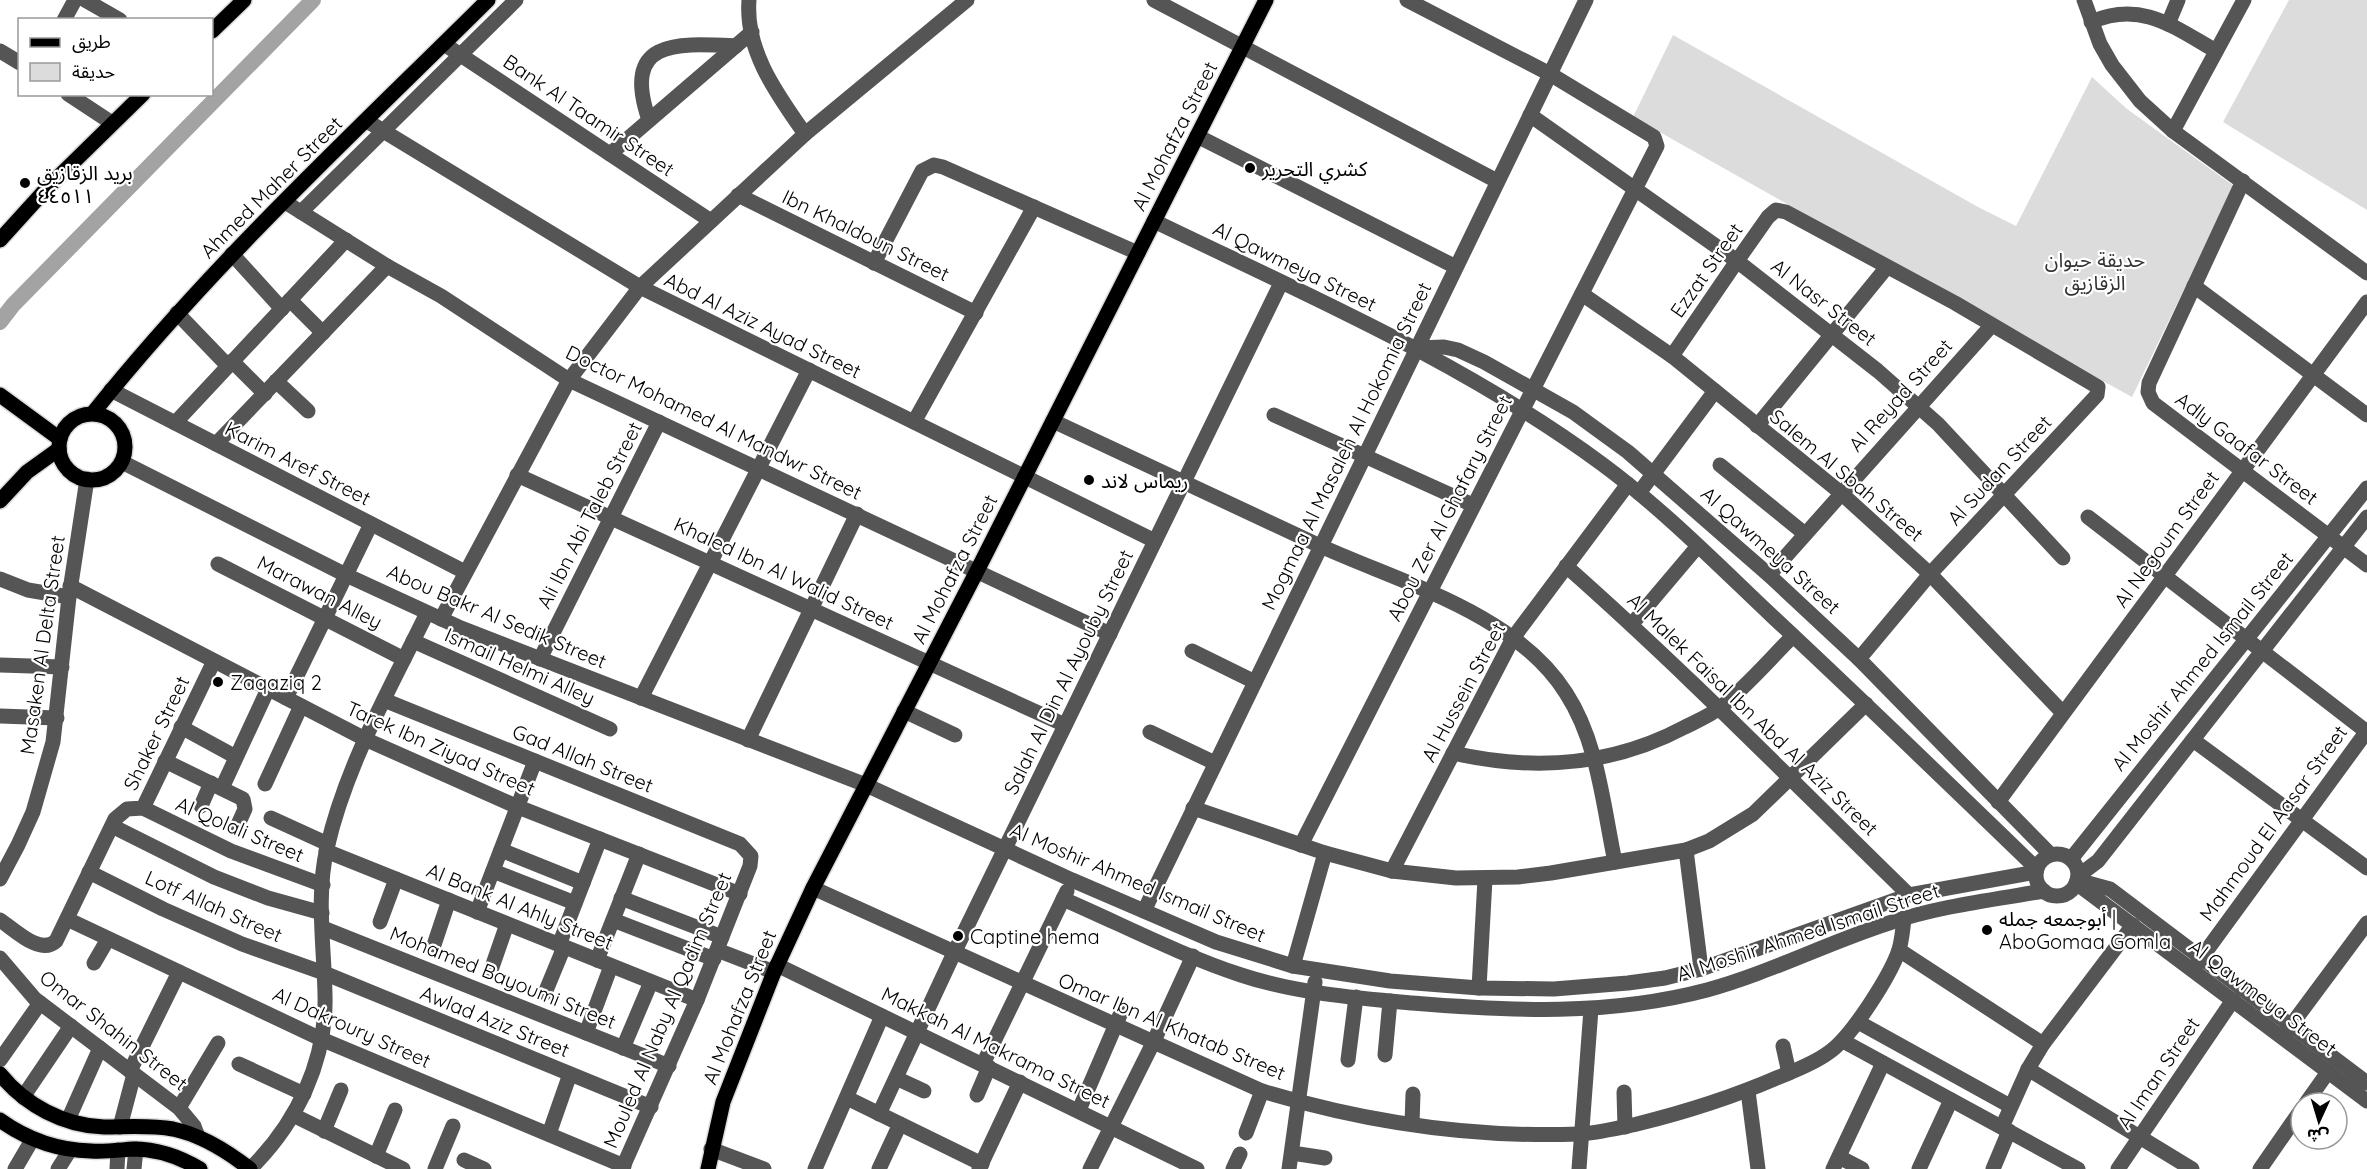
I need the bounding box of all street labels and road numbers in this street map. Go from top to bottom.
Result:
street label: Bank Al Taamir Street [499,49,679,182]
street label: Al Mohafza Street [1126,57,1223,215]
street label: Ahmed Maher Street [195,111,347,263]
street label: Ibn Khaldoun Street [778,184,954,286]
street label: Al Qawmeya Street [1209,216,1381,316]
street label: Ezzat Street [1664,218,1748,322]
street label: Al Nasr Street [1766,253,1882,351]
street label: Abd Al Aziz Ayad Street [661,266,866,384]
street label: Mogmaa Al Masaleh Al Hokomia Street [1255,278,1437,614]
street label: Al Reyad Street [1843,333,1957,457]
street label: Doctor Mohamed Al Mandwr Street [562,339,866,505]
street label: Adly Gaafar Street [2171,386,2323,510]
street label: Abou Zer Al Ghafary Street [1381,391,1517,625]
street label: Salem Al Sbah Street [1765,403,1929,547]
street label: Al Sudan Street [1942,410,2057,530]
street label: Karim Aref Street [221,416,375,511]
street label: Ali Ibn Abi Taleb Street [531,417,647,613]
street label: Al Negoum Street [2108,466,2224,612]
street label: Al Qawmeya Street [1696,481,1846,619]
street label: Al Mohafza Street [906,490,1003,648]
street label: Khaled Ibn Al Walid Street [670,511,898,635]
street label: Masaken Al Delta Street [14,533,70,756]
street label: Salah Al Din Al Ayouby Street [998,545,1138,799]
street label: Al Moshir Ahmed Ismail Street [2106,546,2298,776]
street label: Marawan Alley [253,550,387,634]
street label: Abou Bakr Al Sedik Street [384,558,611,674]
street label: Al Malek Faisal Ibn Abd Al Aziz Street [1622,587,1884,841]
street label: Al Hussein Street [1416,618,1510,766]
street label: Ismail Helmi Alley [441,622,599,710]
street label: Shaker Street [118,672,195,794]
street label: Tarek Ibn Ziyad Street [343,695,539,801]
street label: Gad Allah Street [509,718,657,798]
street label: Mahmoud El Aasar Street [2194,720,2352,926]
street label: Al Qolali Street [172,791,308,867]
street label: Al Moshir Ahmed Ismail Street [1007,817,1270,947]
street label: Al Bank Al Ahly Street [423,857,617,955]
street label: Lotf Allah Street [142,865,287,947]
street label: Mouled Al Naby Al Qadim Street [597,868,737,1152]
street label: Al Moshir Ahmed Ismail Street [1673,878,1943,986]
street label: Mohamed Bayoumi Street [386,920,620,1034]
street label: Al Mohafza Street [697,926,781,1088]
street label: Al Qawmeya Street [2184,933,2342,1061]
street label: Omar Shahin Street [35,964,193,1096]
street label: Omar Ibn Al Khatab Street [1055,967,1289,1085]
street label: Awlad Aziz Street [417,980,573,1062]
street label: Al Dakroury Street [269,981,435,1073]
street label: Makkah Al Makrama Street [878,981,1115,1113]
street label: Al Iman Street [2111,1012,2205,1134]

